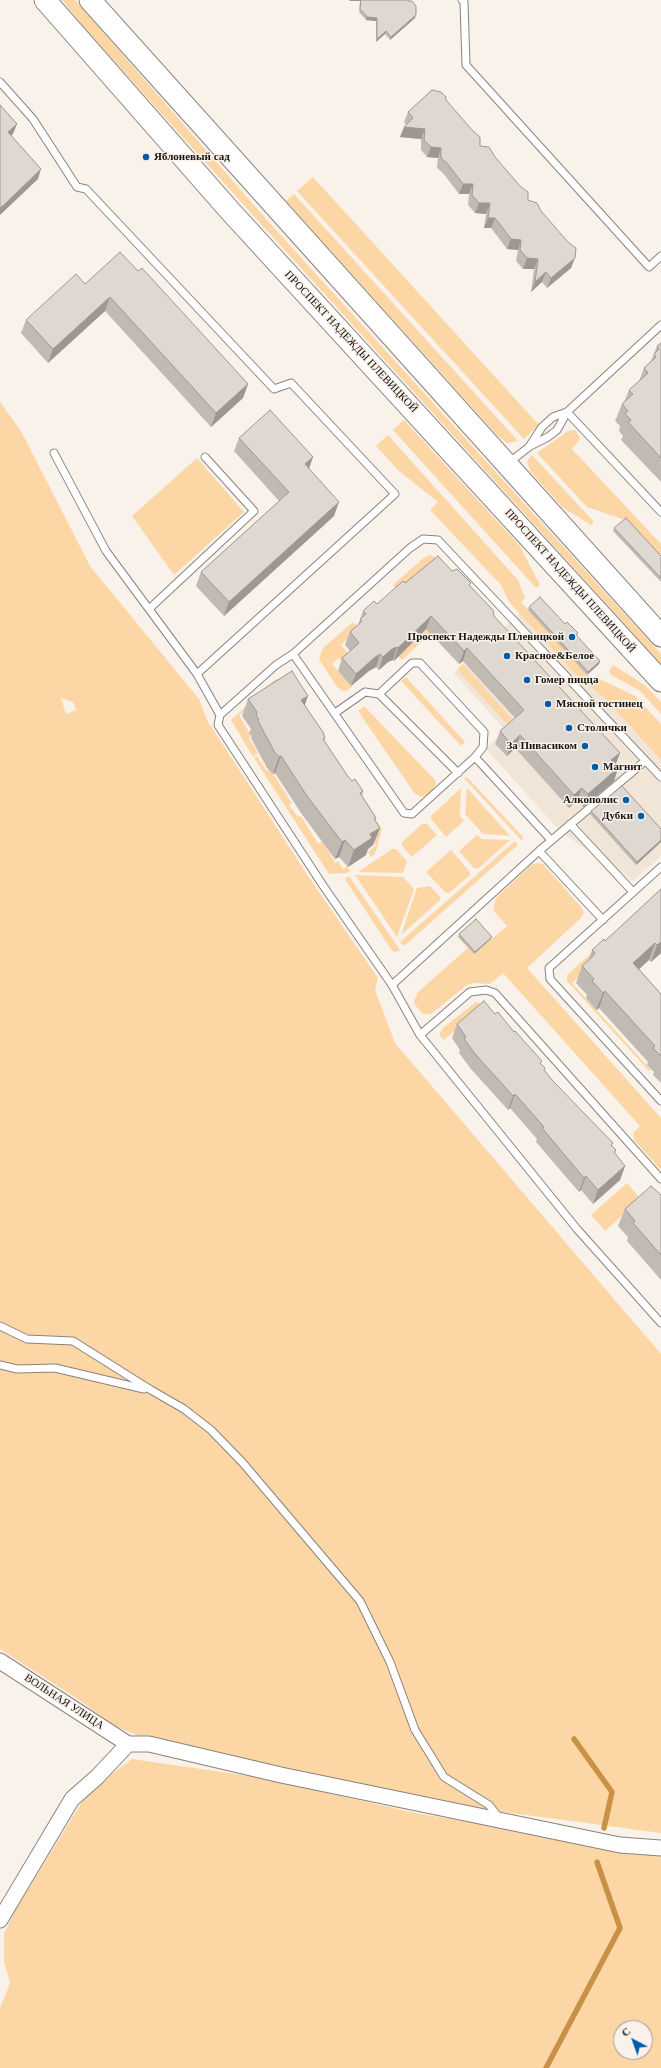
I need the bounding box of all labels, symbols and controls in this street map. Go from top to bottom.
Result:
place label: Яблоневый сад [154,150,230,164]
marker: Яблоневый сад [141,152,151,162]
street label: ПРОСПЕКТ НАДЕЖДЫ ПЛЕВИЦКОЙ [282,268,420,416]
street label: ПРОСПЕКТ НАДЕЖДЫ ПЛЕВИЦКОЙ [502,506,638,656]
place label: Проспект Надежды Плевицкой [408,630,564,644]
marker: Проспект Надежды Плевицкой [567,632,577,642]
place label: Красное&Белое [515,649,594,663]
marker: Красное&Белое [502,651,512,661]
place label: Гомер пицца [535,673,598,687]
marker: Гомер пицца [522,675,532,685]
place label: Мясной гостинец [556,697,643,711]
marker: Мясной гостинец [543,699,553,709]
place label: Столички [577,721,627,735]
marker: Столички [564,723,574,733]
place label: За Пивасиком [506,739,577,753]
marker: За Пивасиком [580,741,590,751]
place label: Магнит [603,760,642,774]
marker: Магнит [590,762,600,772]
place label: Алкополис [563,793,618,807]
marker: Алкополис [621,795,631,805]
place label: Дубки [602,809,633,823]
marker: Дубки [636,811,646,821]
street label: ВОЛЬНАЯ УЛИЦА [22,1671,106,1733]
north arrow [613,2020,653,2060]
text: С [619,2025,633,2039]

